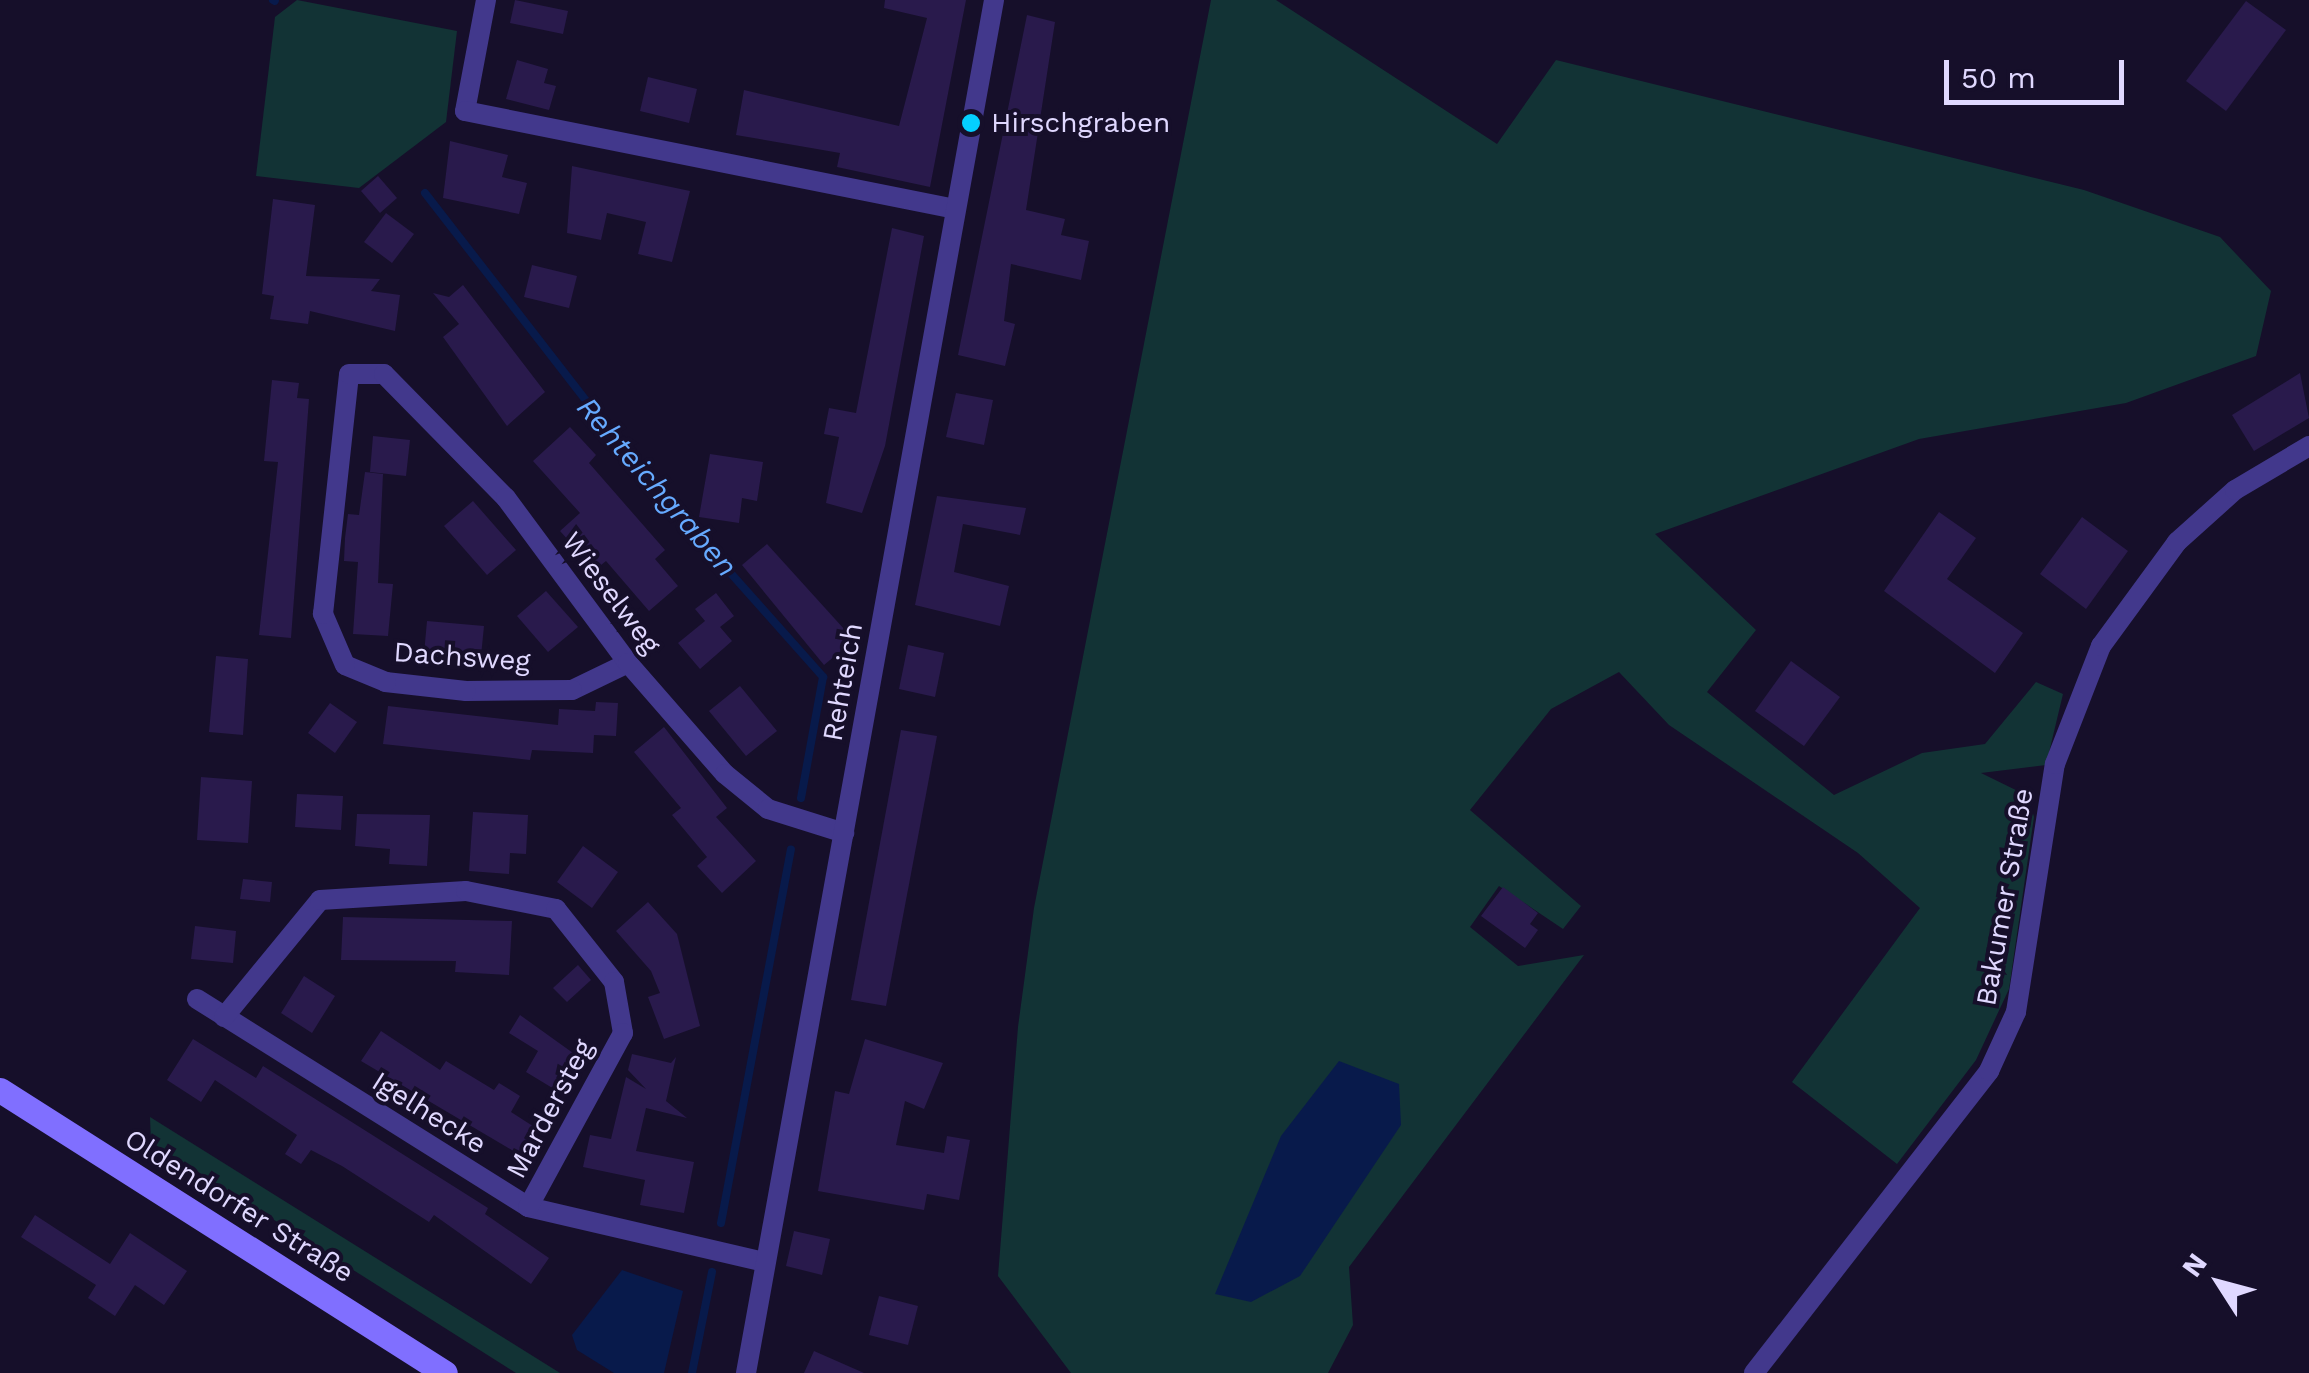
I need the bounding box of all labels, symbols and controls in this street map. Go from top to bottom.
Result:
scale bar [1949,40,2129,102]
text: 50 m [1961,60,2036,95]
place label: Hirschgraben [991,106,1170,140]
marker: Hirschgraben [960,112,982,134]
water label: Rehteichgraben [569,390,745,584]
street label: Wieselweg [554,526,668,660]
street label: Rehteich [816,620,870,744]
street label: Dachsweg [393,635,531,679]
street label: Bakumer Straße [1969,785,2041,1009]
street label: Mardersteg [499,1034,601,1184]
street label: Igelhecke [366,1065,492,1161]
street label: Oldendorfer Straße [118,1122,360,1290]
north arrow [2169,1233,2269,1333]
text: N [2175,1247,2214,1283]

